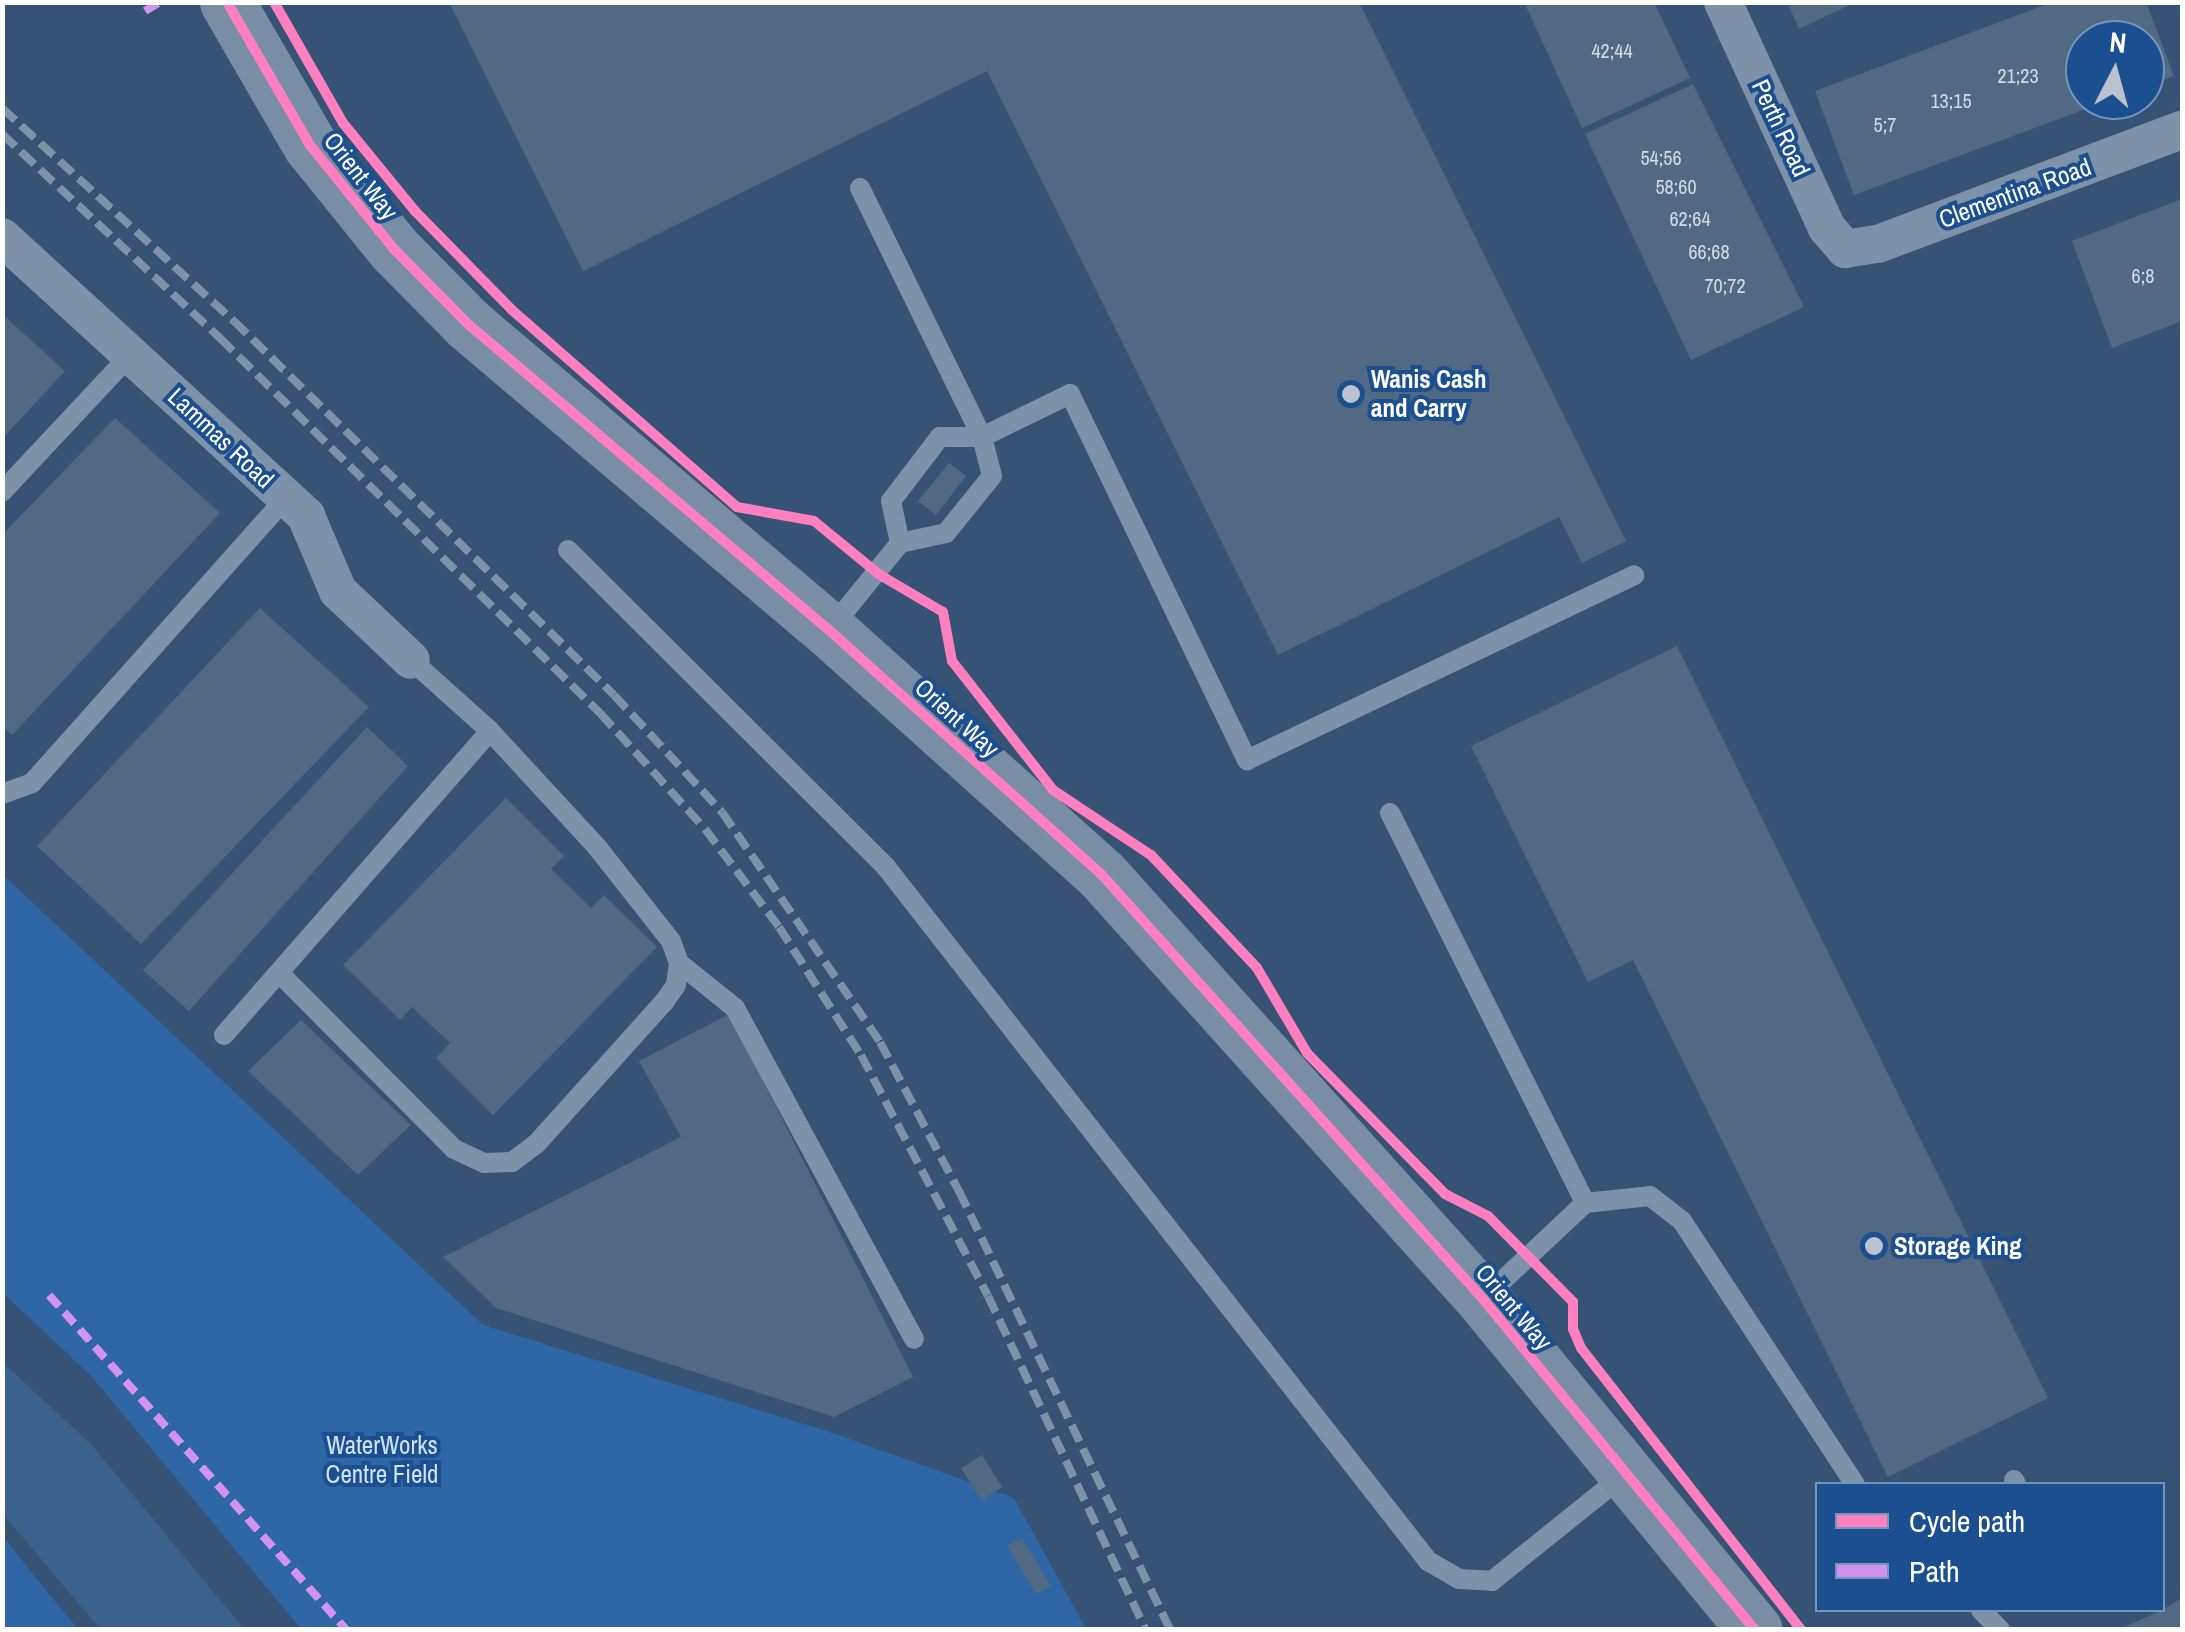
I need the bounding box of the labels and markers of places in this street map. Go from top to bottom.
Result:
place label: Wanis Cash and Carry [1371,365,1486,424]
marker: Wanis Cash and Carry [1340,383,1362,405]
place label: Storage King [1894,1231,2022,1261]
marker: Storage King [1863,1235,1885,1257]

